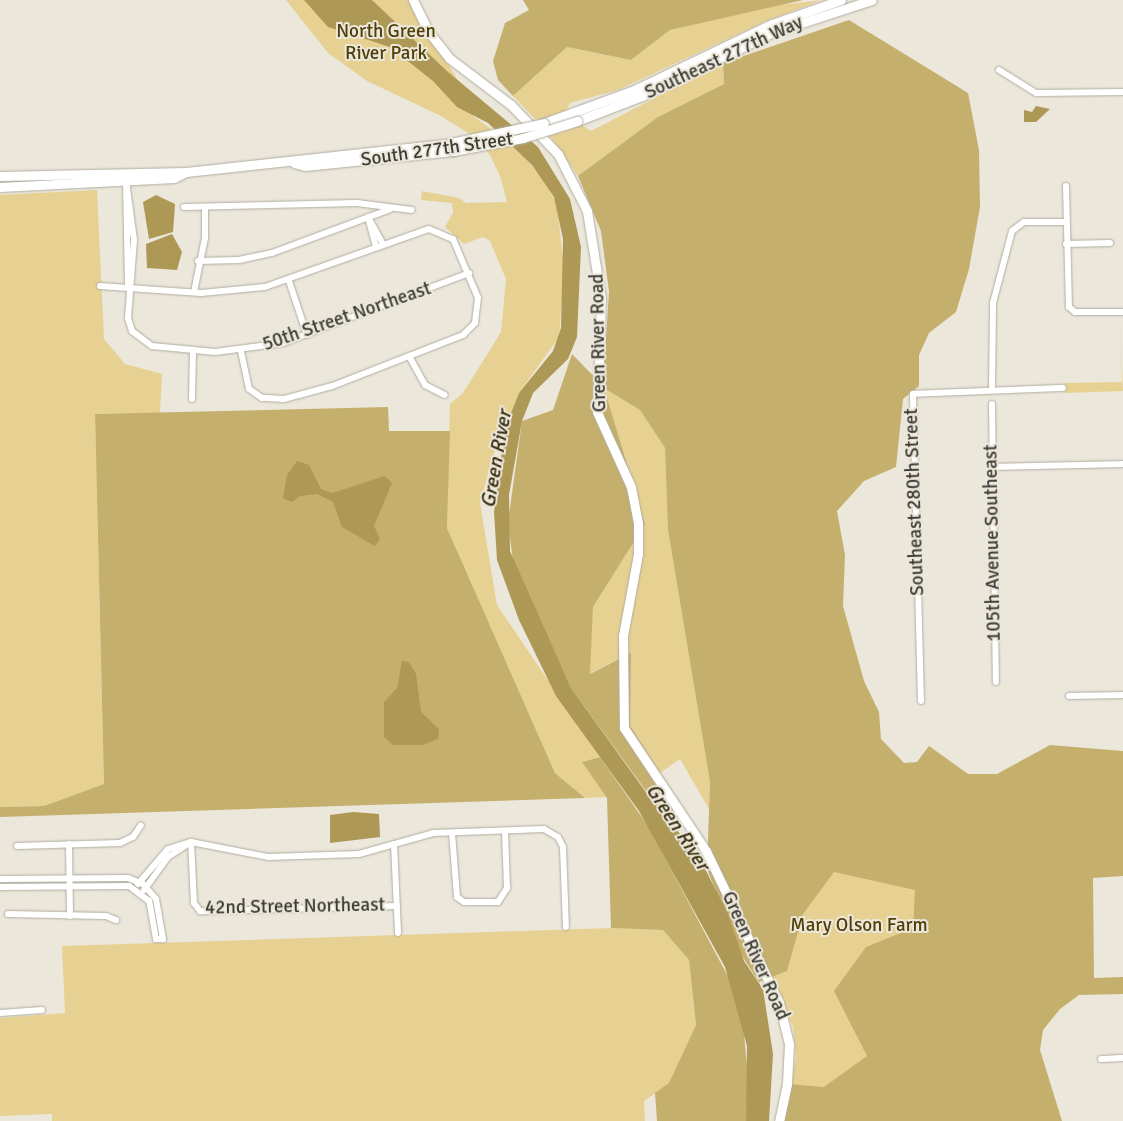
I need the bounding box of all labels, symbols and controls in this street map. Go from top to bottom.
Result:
street label: Southeast 277th Way [641,11,807,105]
park label: North Green River Park [336,21,436,65]
street label: South 277th Street [359,128,515,172]
street label: Green River Road [586,274,612,412]
street label: 50th Street Northeast [260,277,434,357]
water label: Green River [476,408,516,510]
street label: Southeast 280th Street [900,408,930,596]
street label: 105th Avenue Southeast [980,444,1006,642]
water label: Green River [641,779,715,875]
street label: Green River Road [716,888,794,1024]
street label: 42nd Street Northeast [205,894,385,920]
park label: Mary Olson Farm [790,915,928,937]

